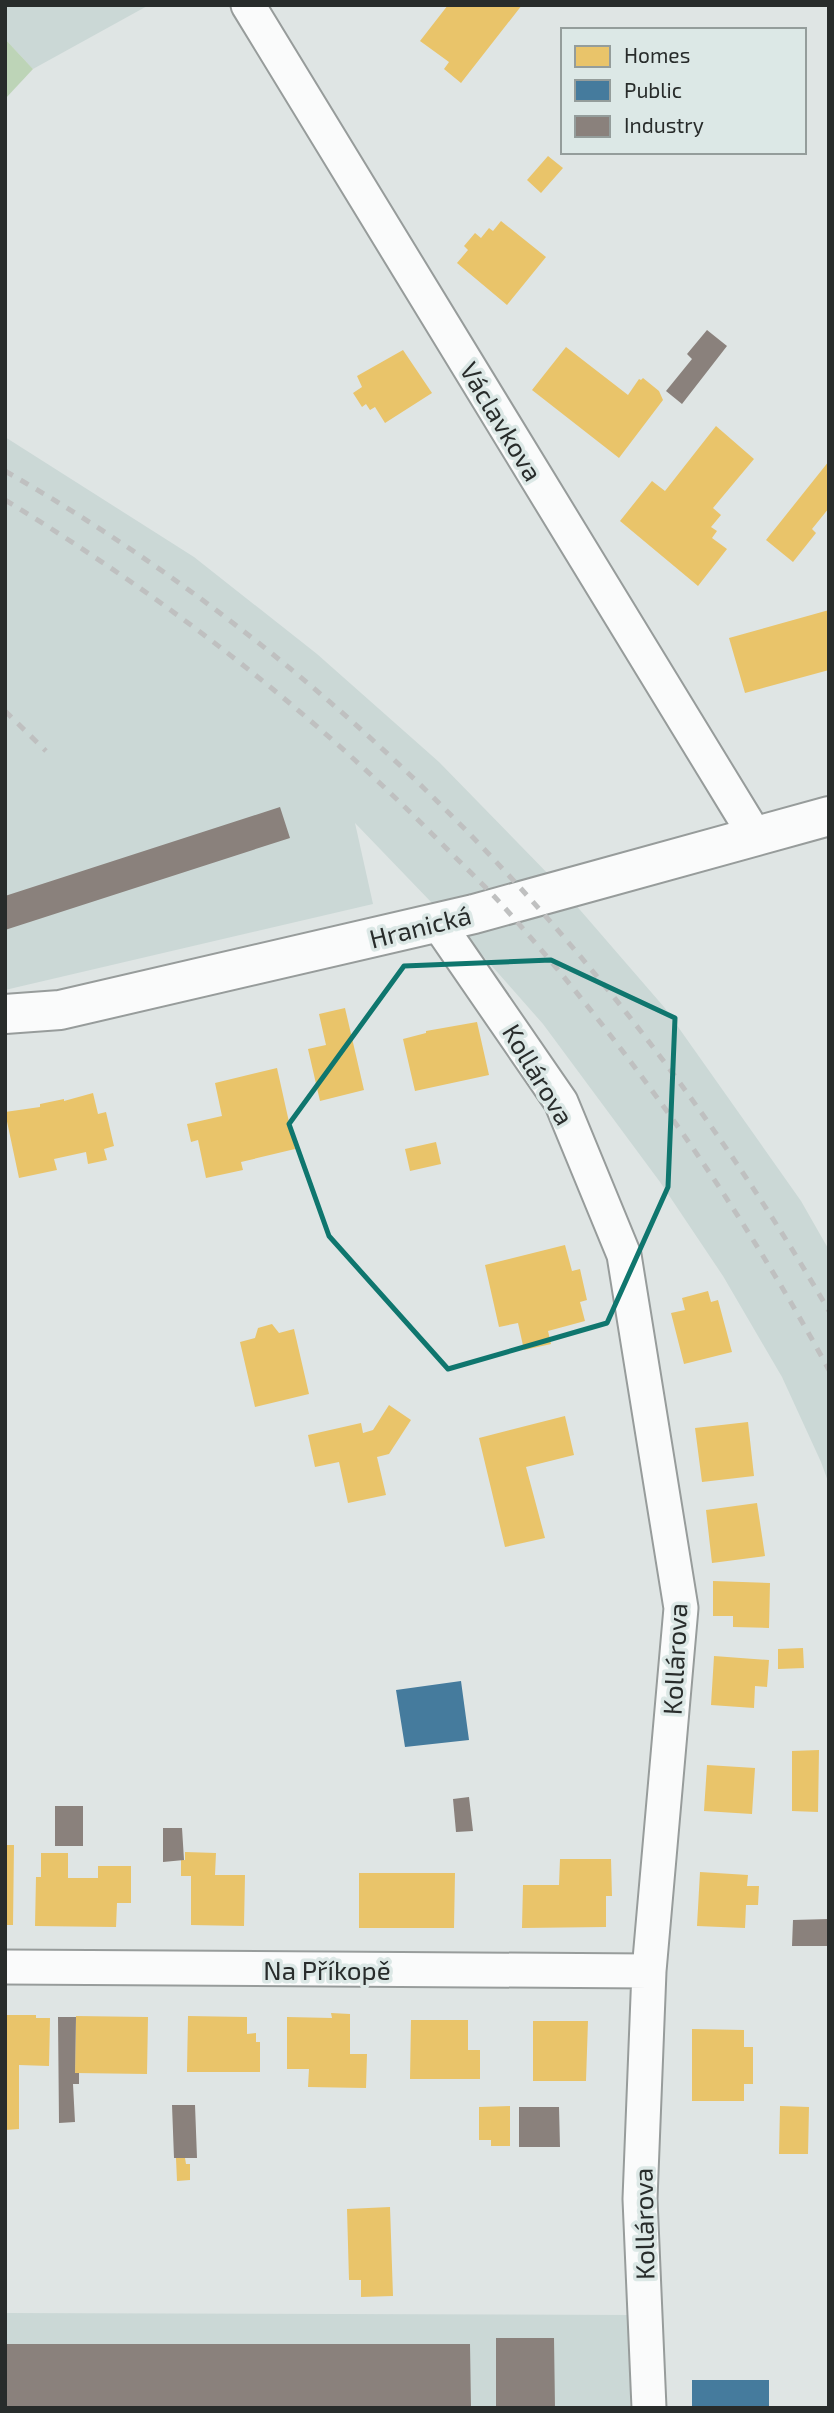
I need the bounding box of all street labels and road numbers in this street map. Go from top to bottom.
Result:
street label: Václavkova [454,356,550,486]
street label: Hranická [366,898,474,954]
street label: Kollárova [497,1018,581,1130]
street label: Kollárova [656,1602,692,1716]
street label: Na Příkopě [263,1954,391,1985]
street label: Kollárova [627,2168,659,2280]

